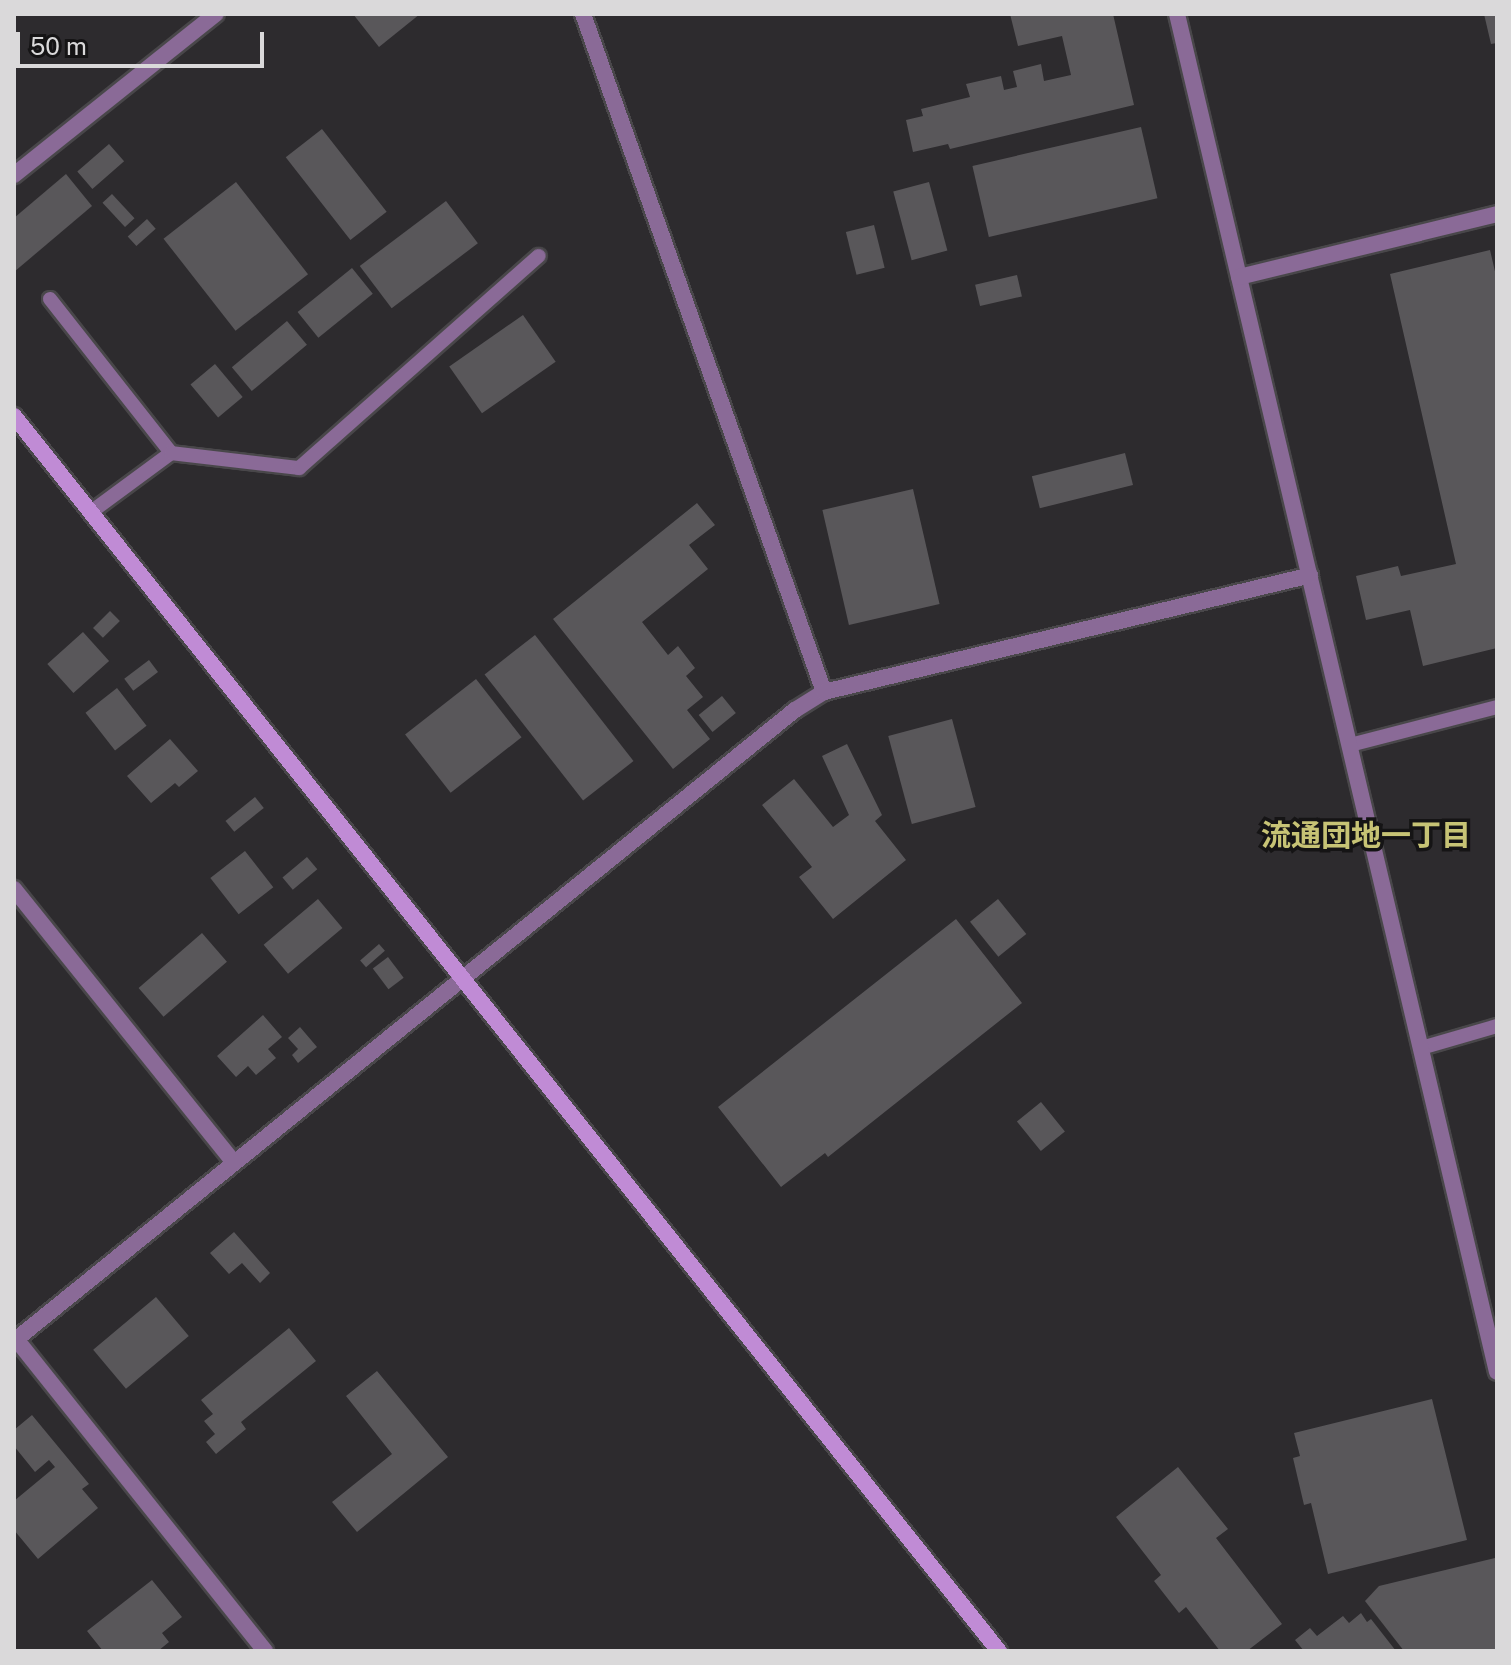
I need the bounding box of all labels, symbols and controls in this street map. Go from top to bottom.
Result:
scale bar [20,16,268,66]
text: 50 m [30,32,87,60]
district label: 流通団地一丁目 [1261,817,1471,853]

